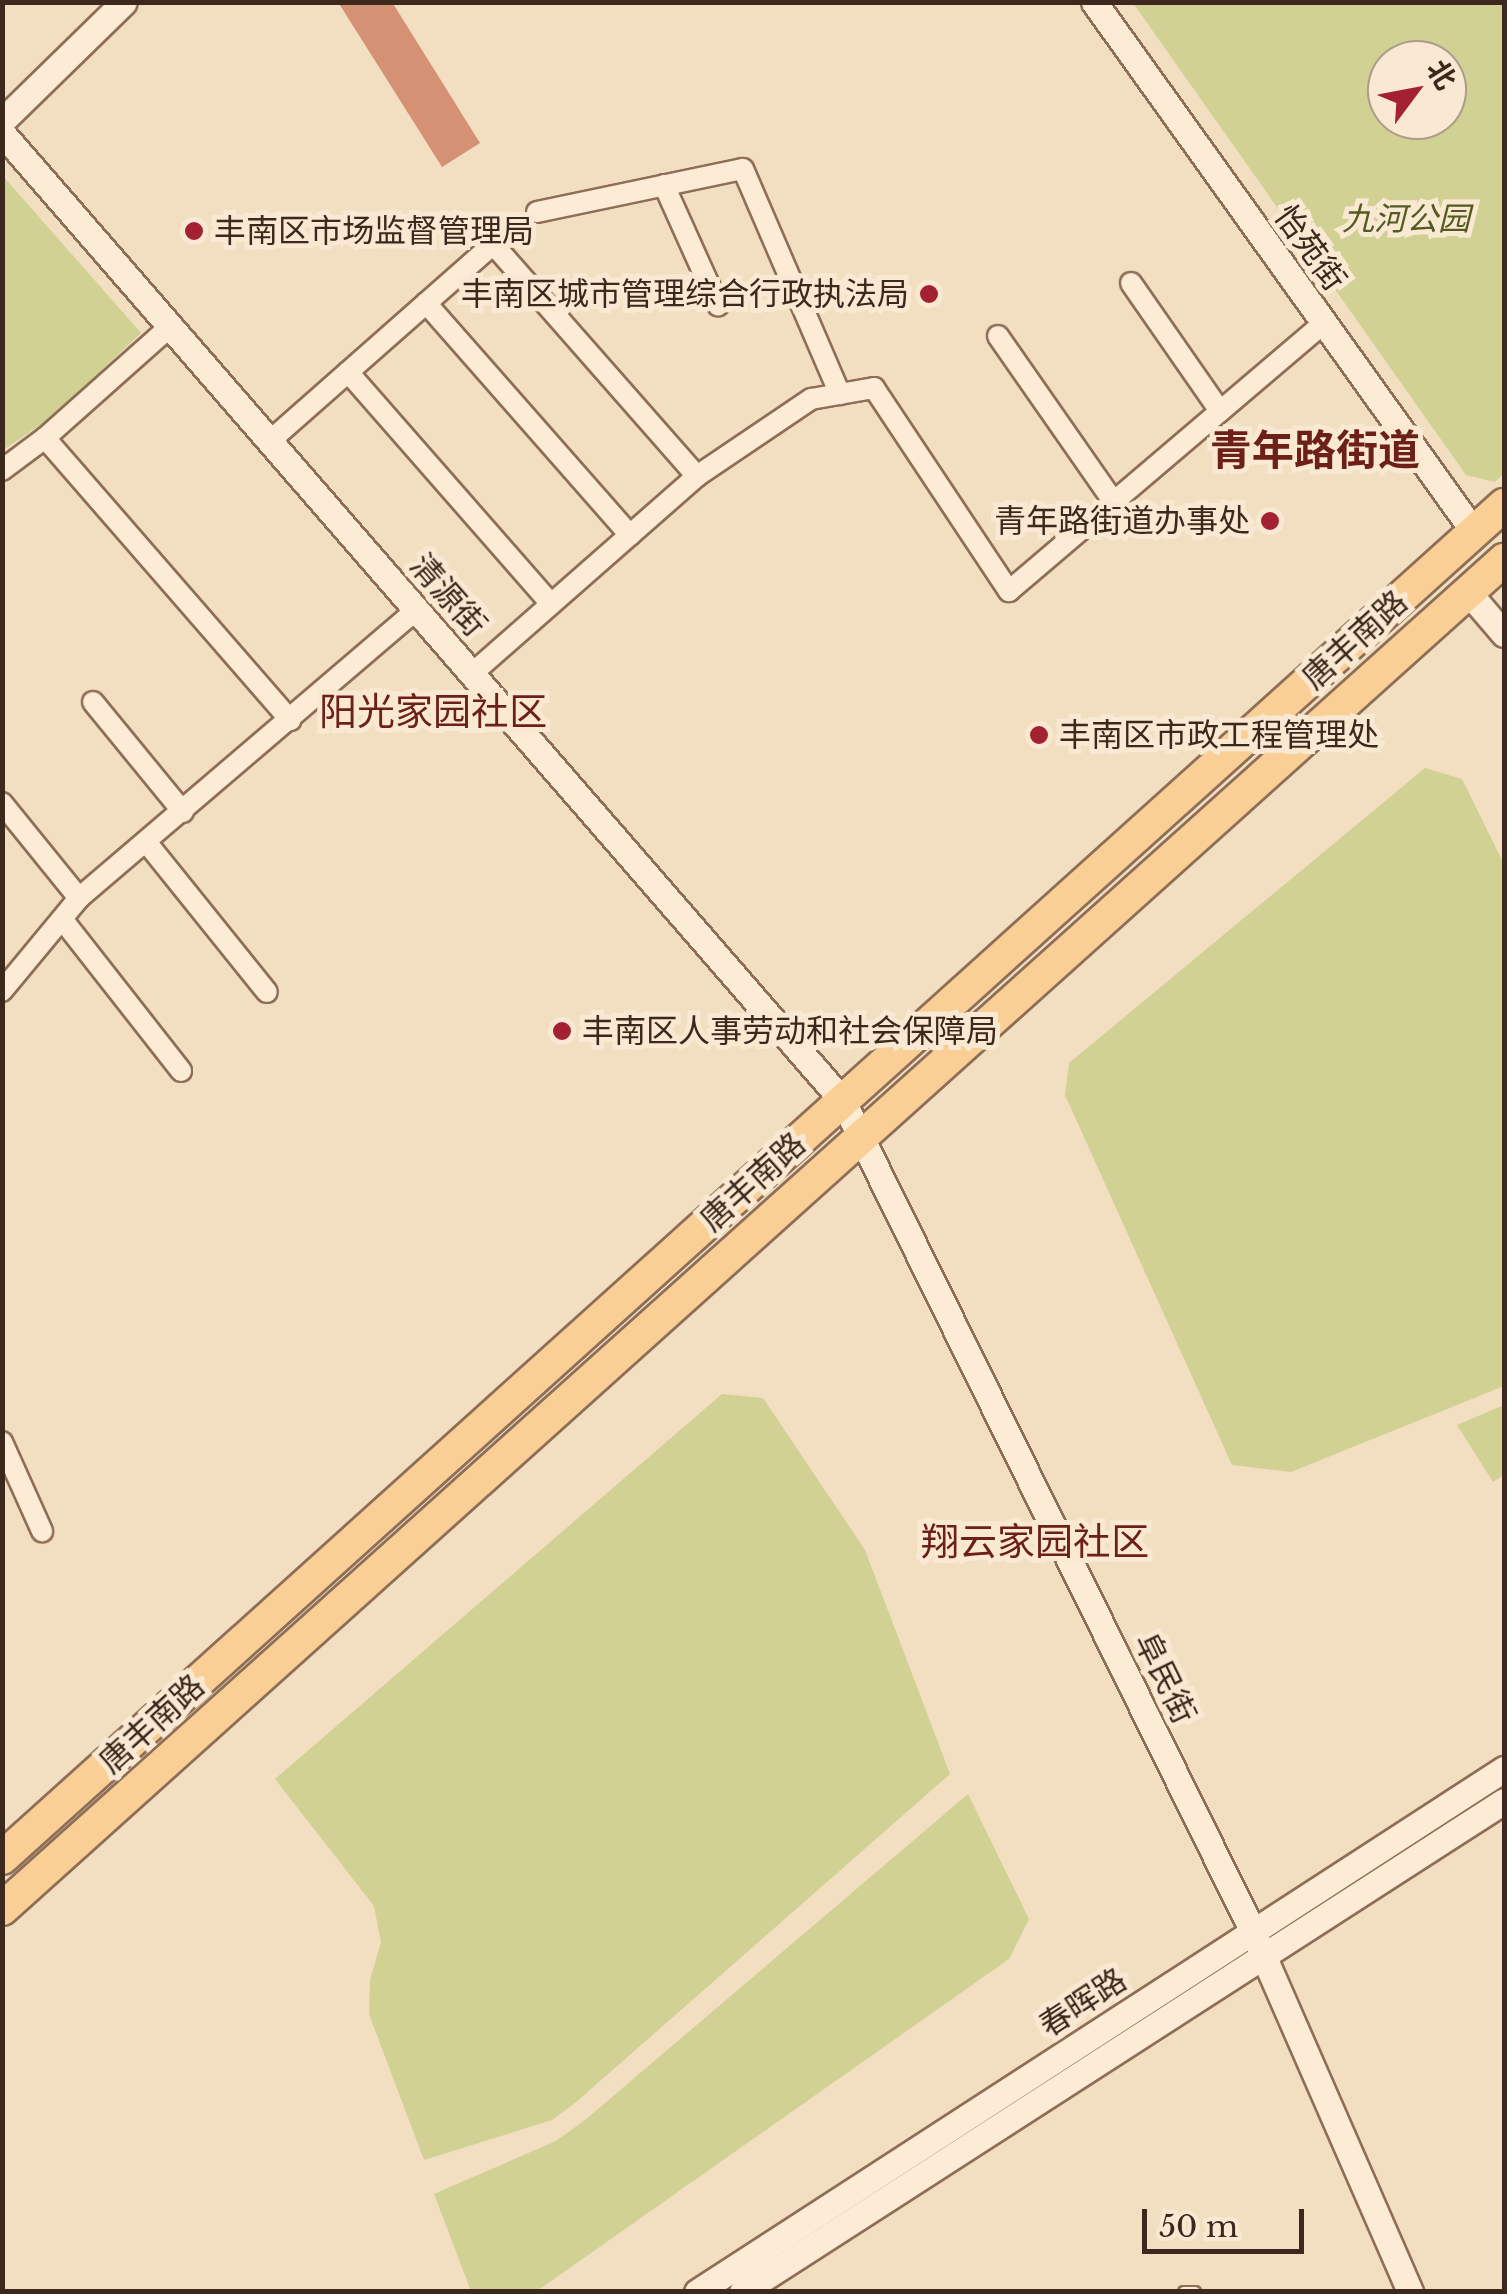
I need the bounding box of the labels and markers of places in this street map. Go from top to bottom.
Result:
place label: 丰南区市场监督管理局 [214,212,534,250]
marker: 丰南区市场监督管理局 [183,220,205,242]
place label: 丰南区城市管理综合行政执法局 [461,275,909,313]
marker: 丰南区城市管理综合行政执法局 [918,283,940,305]
place label: 青年路街道办事处 [994,502,1250,540]
marker: 青年路街道办事处 [1259,510,1281,532]
place label: 丰南区市政工程管理处 [1059,716,1379,754]
marker: 丰南区市政工程管理处 [1028,724,1050,746]
place label: 丰南区人事劳动和社会保障局 [582,1012,998,1050]
marker: 丰南区人事劳动和社会保障局 [551,1020,573,1042]

